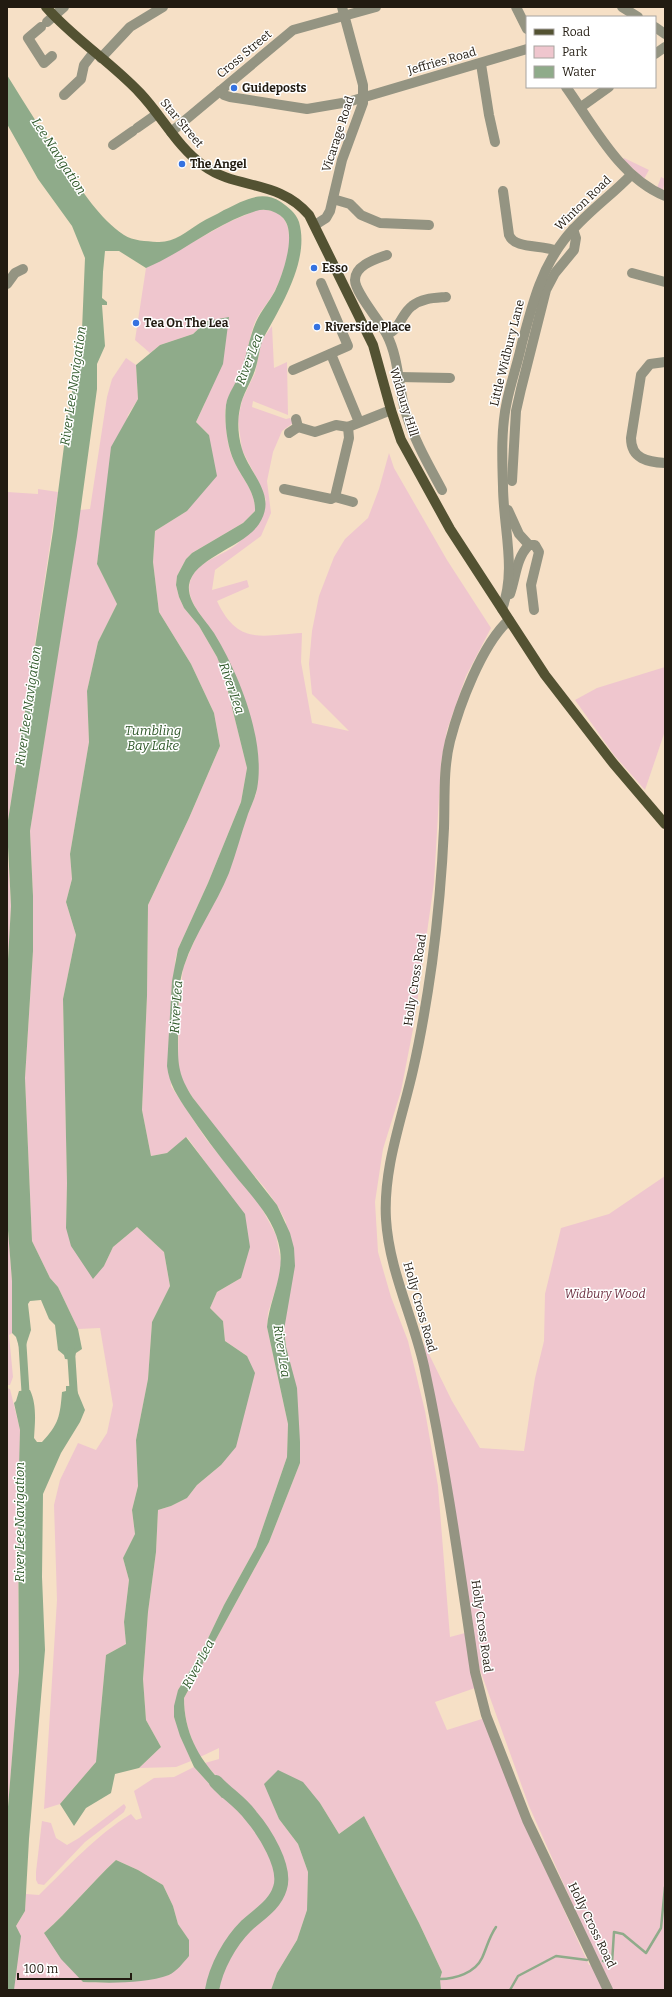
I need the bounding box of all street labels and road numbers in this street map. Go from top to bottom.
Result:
street label: Cross Street [214,27,275,81]
street label: Jeffries Road [405,45,478,78]
street label: Vicarage Road [319,94,357,174]
street label: Star Street [158,96,207,151]
street label: Winton Road [552,173,614,233]
street label: Little Widbury Lane [487,298,527,408]
street label: Widbury Hill [387,366,421,439]
street label: Holly Cross Road [401,933,429,1027]
street label: Holly Cross Road [400,1260,440,1354]
street label: Holly Cross Road [469,1579,495,1673]
street label: Holly Cross Road [565,1880,619,1970]

